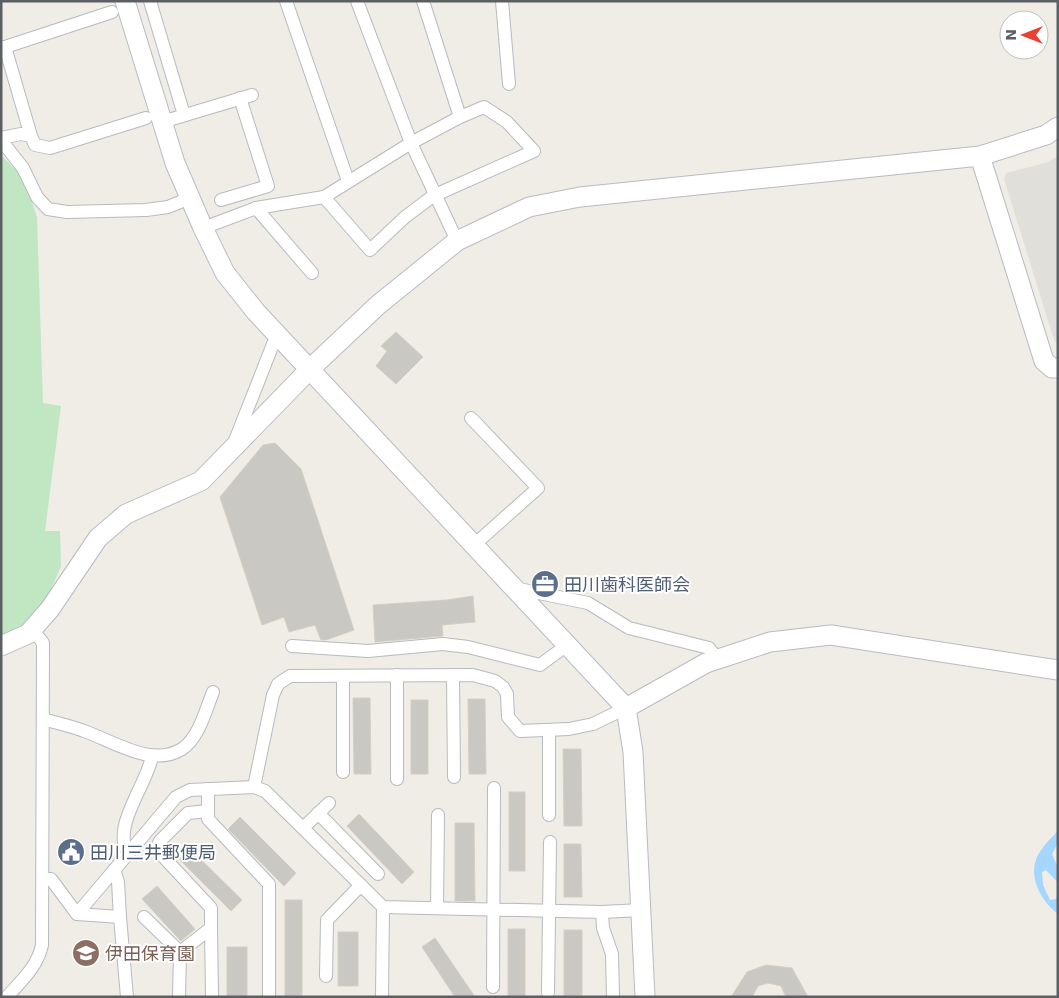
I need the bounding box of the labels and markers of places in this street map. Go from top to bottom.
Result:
office icon: 田川歯科医師会 [530,569,560,599]
place label: 田川歯科医師会 [564,574,690,595]
public building icon: 田川三井郵便局 [56,837,86,867]
place label: 田川三井郵便局 [90,842,216,863]
school or university icon: 伊田保育園 [71,938,101,968]
place label: 伊田保育園 [105,943,195,964]

